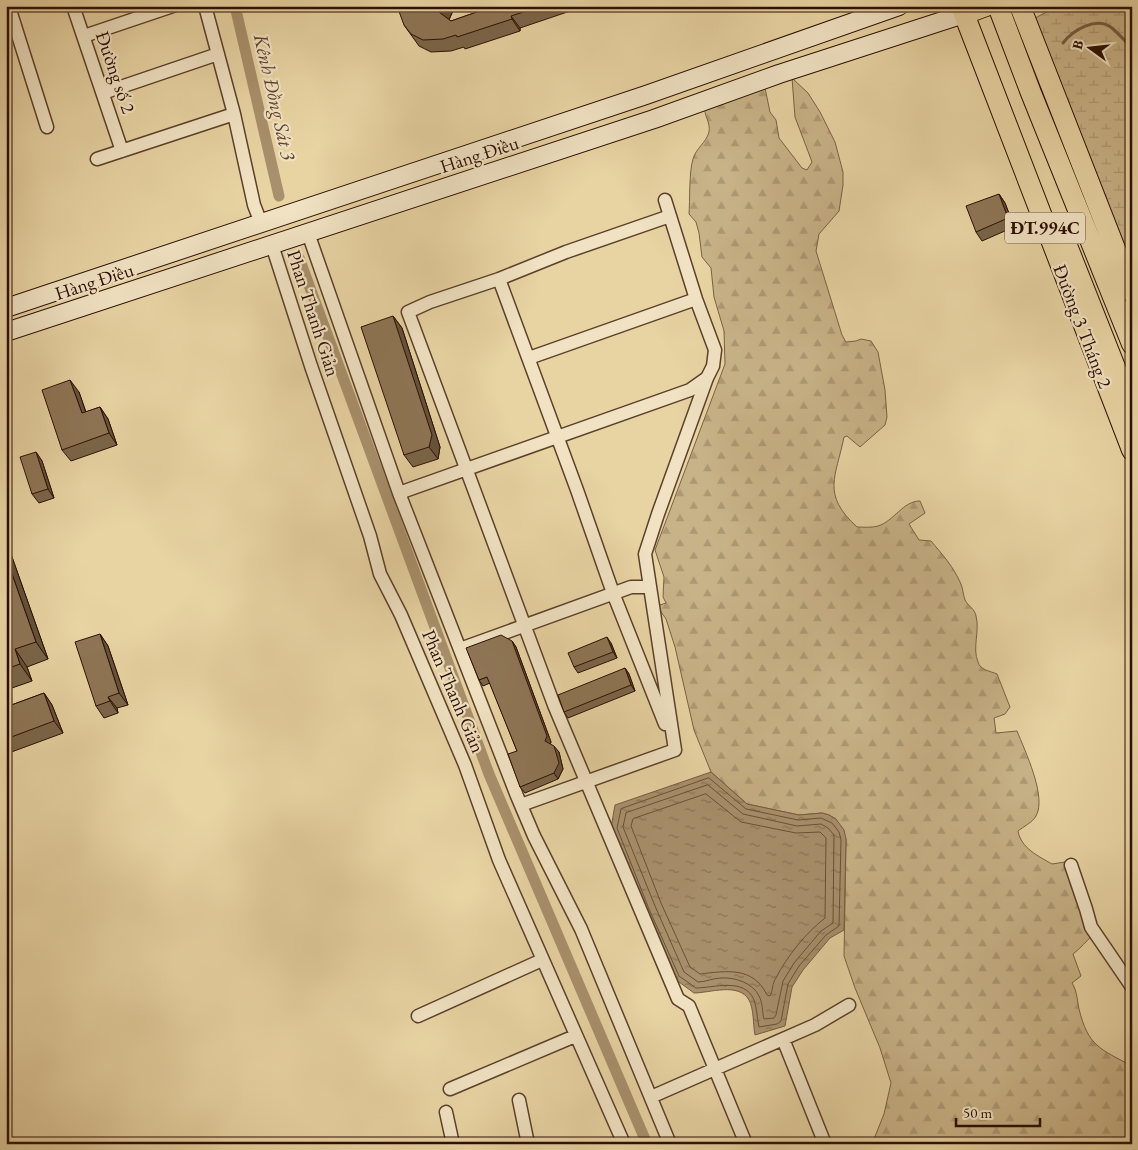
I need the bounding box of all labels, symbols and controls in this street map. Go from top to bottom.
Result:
north arrow [1066,22,1116,72]
street label: Đường số 2 [90,28,141,116]
water label: Kênh Đồng Sát 3 [248,30,302,163]
text: B [1068,38,1087,51]
street label: Hàng Điều [437,130,522,179]
road number: ĐT.994C [1005,212,1085,244]
street label: Phan Thanh Giản [281,247,346,380]
street label: Hàng Điều [52,257,137,306]
street label: Đường 3 Tháng 2 [1047,261,1118,392]
street label: Phan Thanh Giản [416,626,491,757]
scale bar [956,1095,1039,1127]
text: 50 m [963,1103,992,1122]

